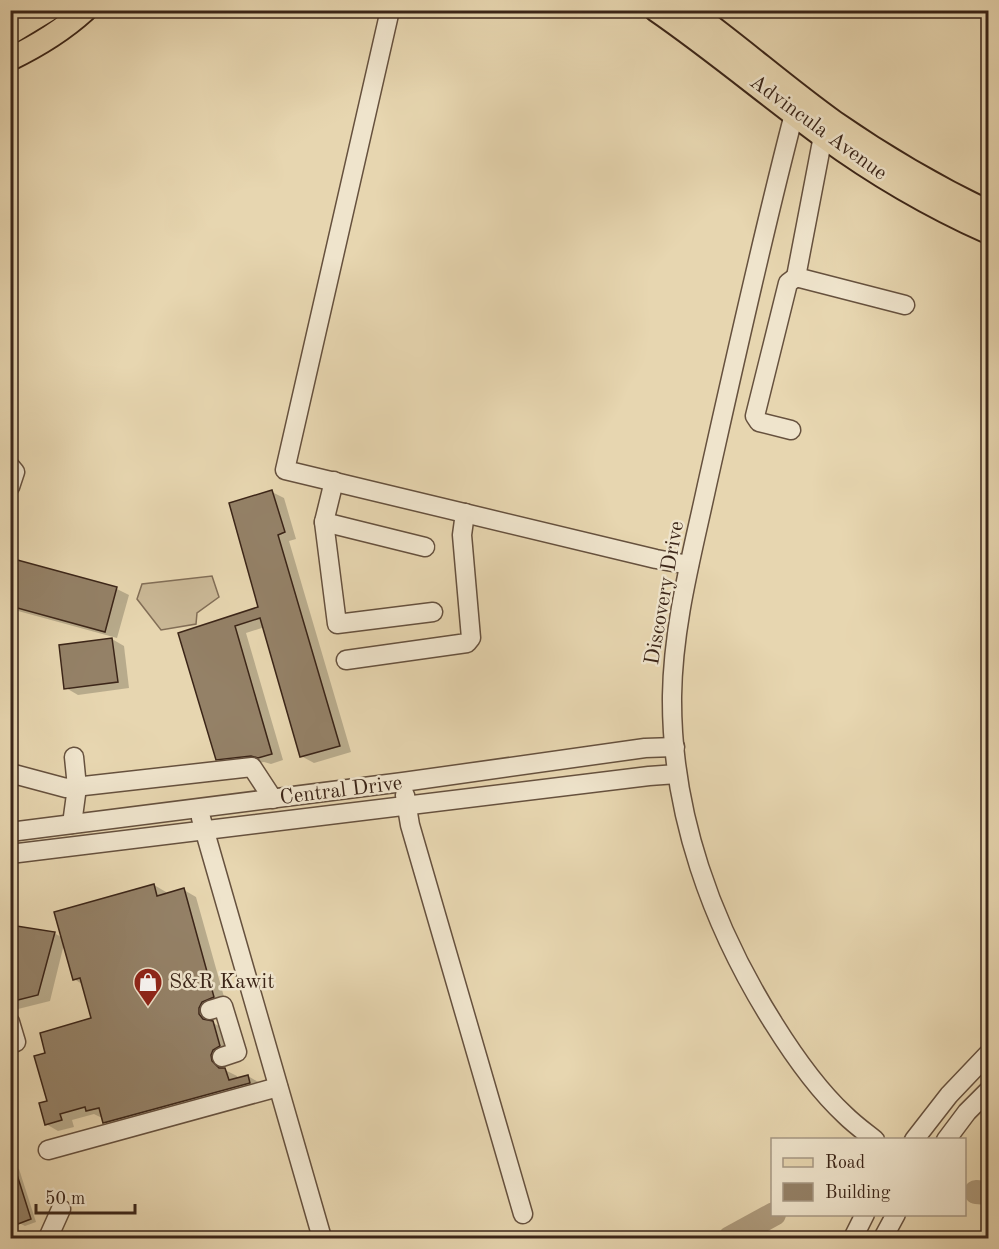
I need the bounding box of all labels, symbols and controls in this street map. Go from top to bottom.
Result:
street label: Advincula Avenue [745,71,891,185]
street label: Discovery Drive [642,519,688,667]
street label: Central Drive [278,773,404,809]
shop icon: S&R Kawit [132,966,164,1008]
place label: S&R Kawit [169,972,275,993]
legend [771,1138,966,1216]
text: Road [825,1154,865,1172]
scale bar [36,1177,135,1215]
text: Building [825,1184,891,1202]
text: 50 m [45,1190,85,1208]

